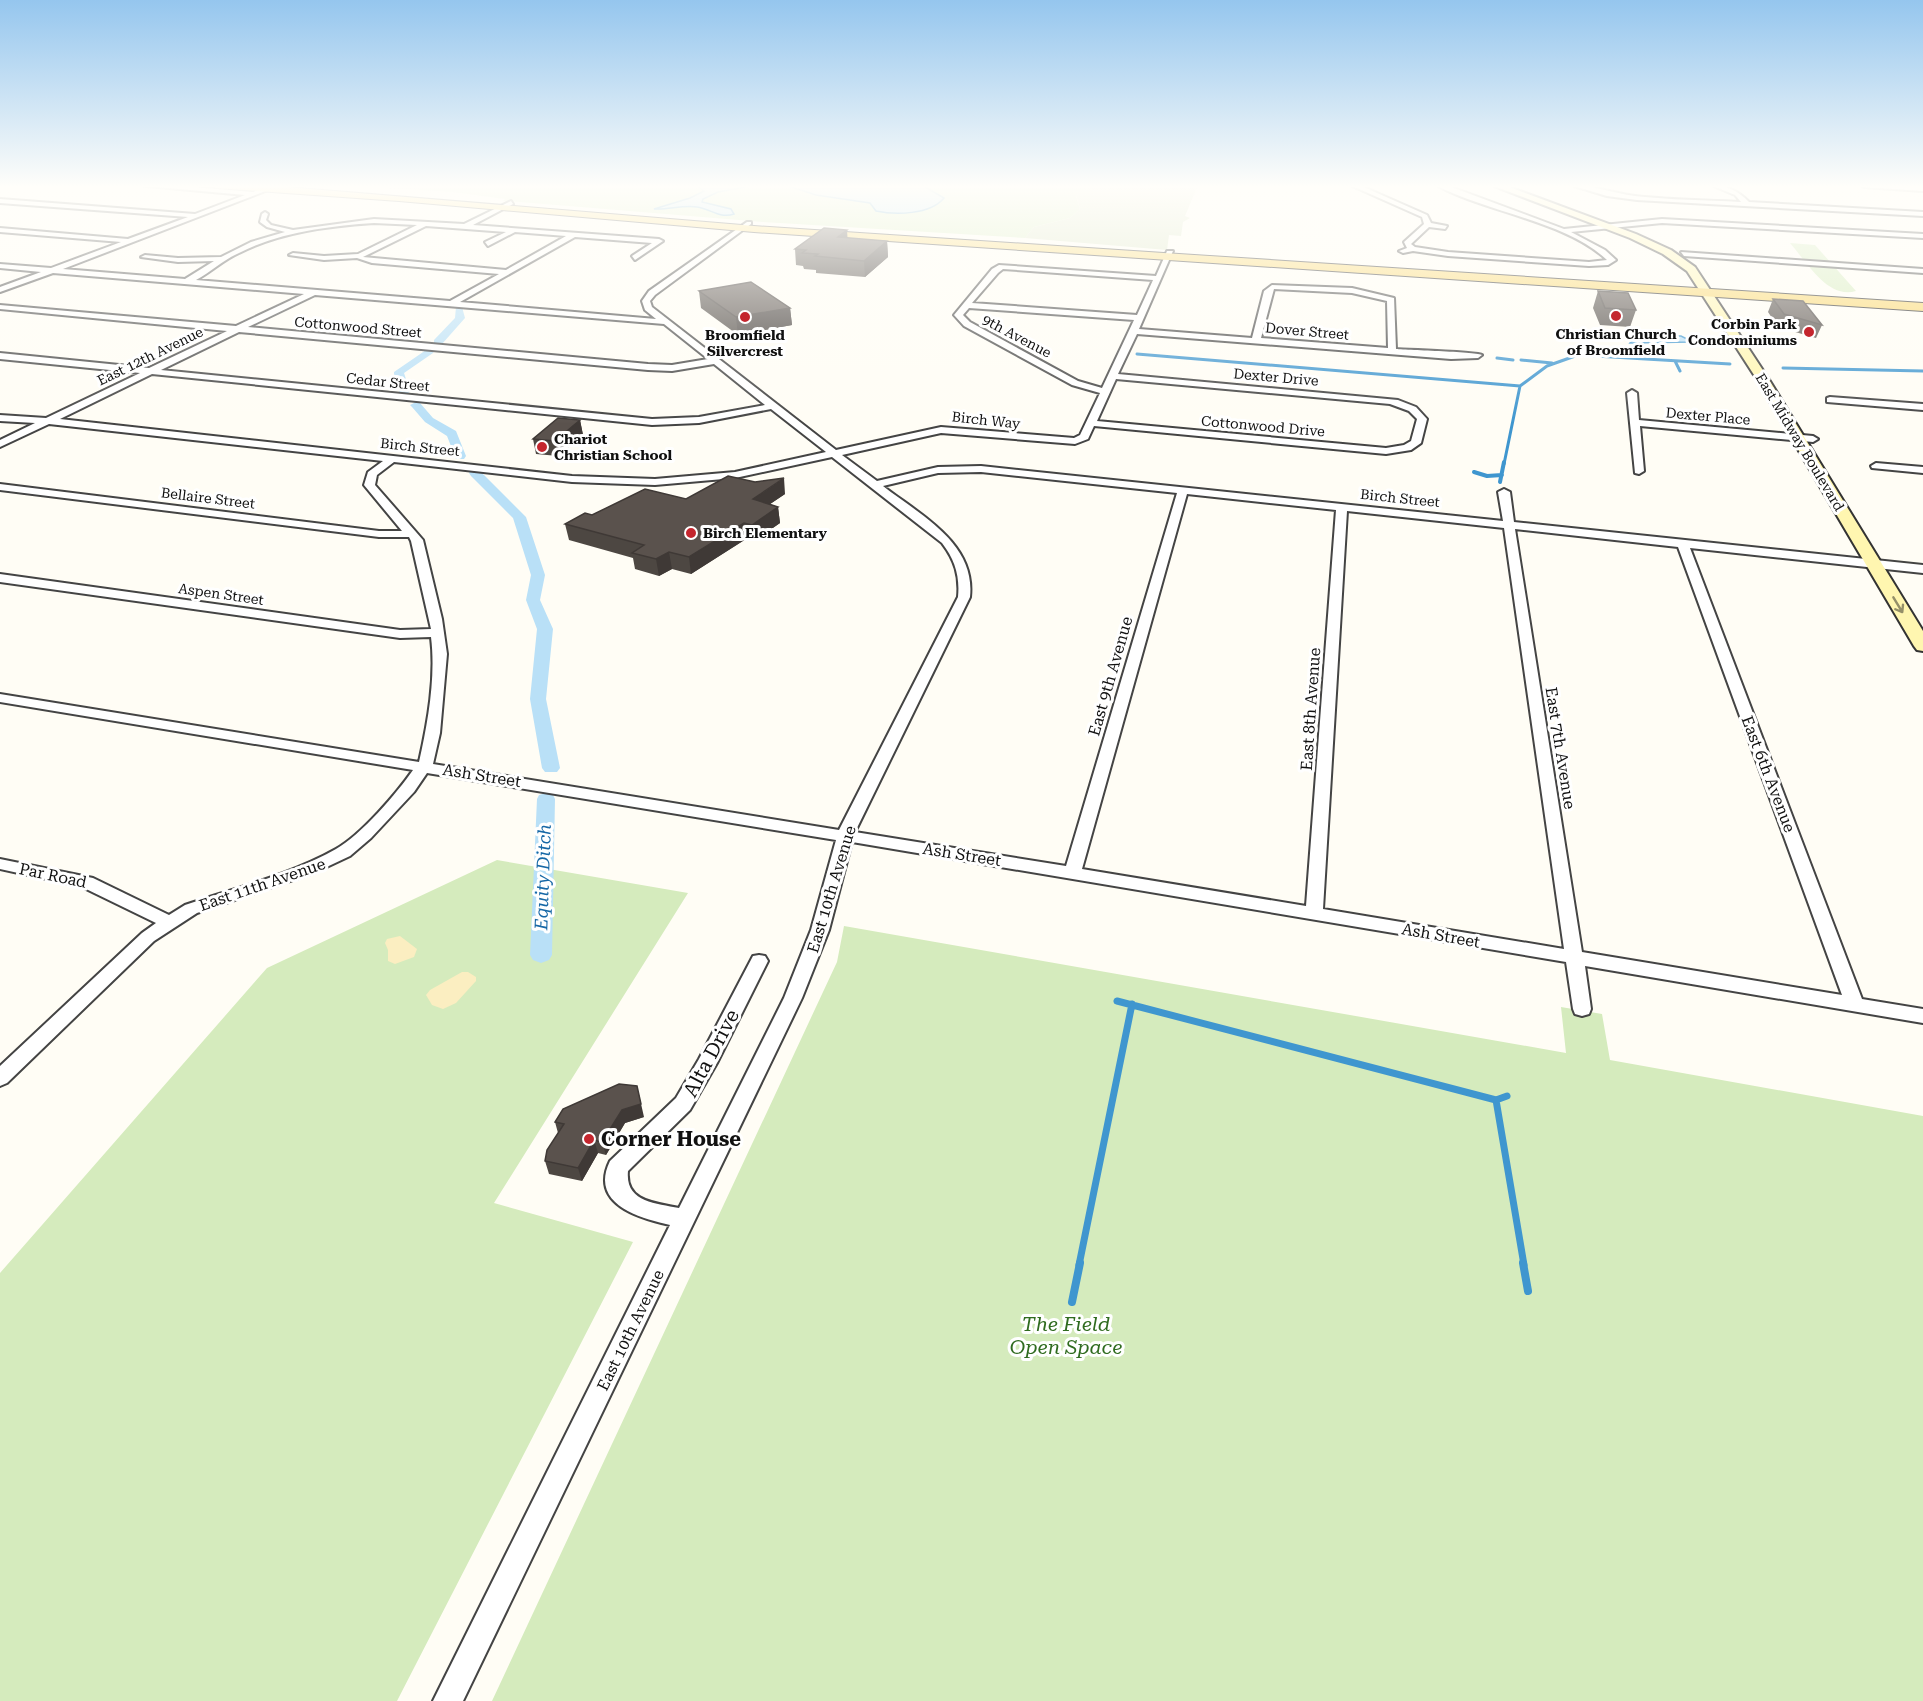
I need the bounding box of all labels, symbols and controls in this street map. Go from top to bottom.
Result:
marker: Christian Church of Broomfield [1609,309,1623,323]
marker: Broomfield Silvercrest [738,310,752,324]
street label: 9th Avenue [980,311,1055,361]
street label: Cottonwood Street [294,313,422,341]
place label: Corbin Park Condominiums [1688,316,1797,348]
street label: Dover Street [1264,319,1350,343]
street label: East 12th Avenue [94,323,206,389]
marker: Corbin Park Condominiums [1802,325,1816,339]
place label: Christian Church of Broomfield [1555,326,1677,358]
place label: Broomfield Silvercrest [705,327,786,359]
street label: Dexter Drive [1233,365,1320,389]
street label: Cedar Street [345,370,431,394]
street label: East Midway Boulevard [1752,370,1848,514]
street label: Dexter Place [1665,404,1751,428]
street label: Birch Way [951,408,1022,432]
street label: Cottonwood Drive [1200,413,1326,439]
place label: Chariot Christian School [554,431,673,463]
street label: Birch Street [379,435,461,459]
marker: Chariot Christian School [535,440,549,454]
street label: Bellaire Street [160,484,256,512]
street label: Birch Street [1359,486,1441,510]
place label: Birch Elementary [703,525,827,541]
marker: Birch Elementary [684,526,698,540]
street label: Aspen Street [177,580,265,608]
one-way arrow [1892,596,1904,613]
street label: East 9th Avenue [1084,614,1137,738]
street label: East 8th Avenue [1297,647,1324,771]
street label: East 7th Avenue [1541,686,1580,811]
street label: East 6th Avenue [1738,713,1800,835]
street label: Ash Street [441,760,523,791]
street label: East 10th Avenue [803,823,860,955]
water label: Equity Ditch [530,824,555,931]
street label: Ash Street [921,839,1003,870]
street label: East 11th Avenue [197,854,328,915]
street label: Par Road [17,859,88,892]
street label: Ash Street [1400,919,1482,952]
street label: Alta Drive [678,1005,744,1101]
place label: Corner House [601,1127,741,1151]
marker: Corner House [582,1132,596,1146]
street label: East 10th Avenue [593,1266,668,1394]
park label: The Field Open Space [1010,1312,1122,1359]

